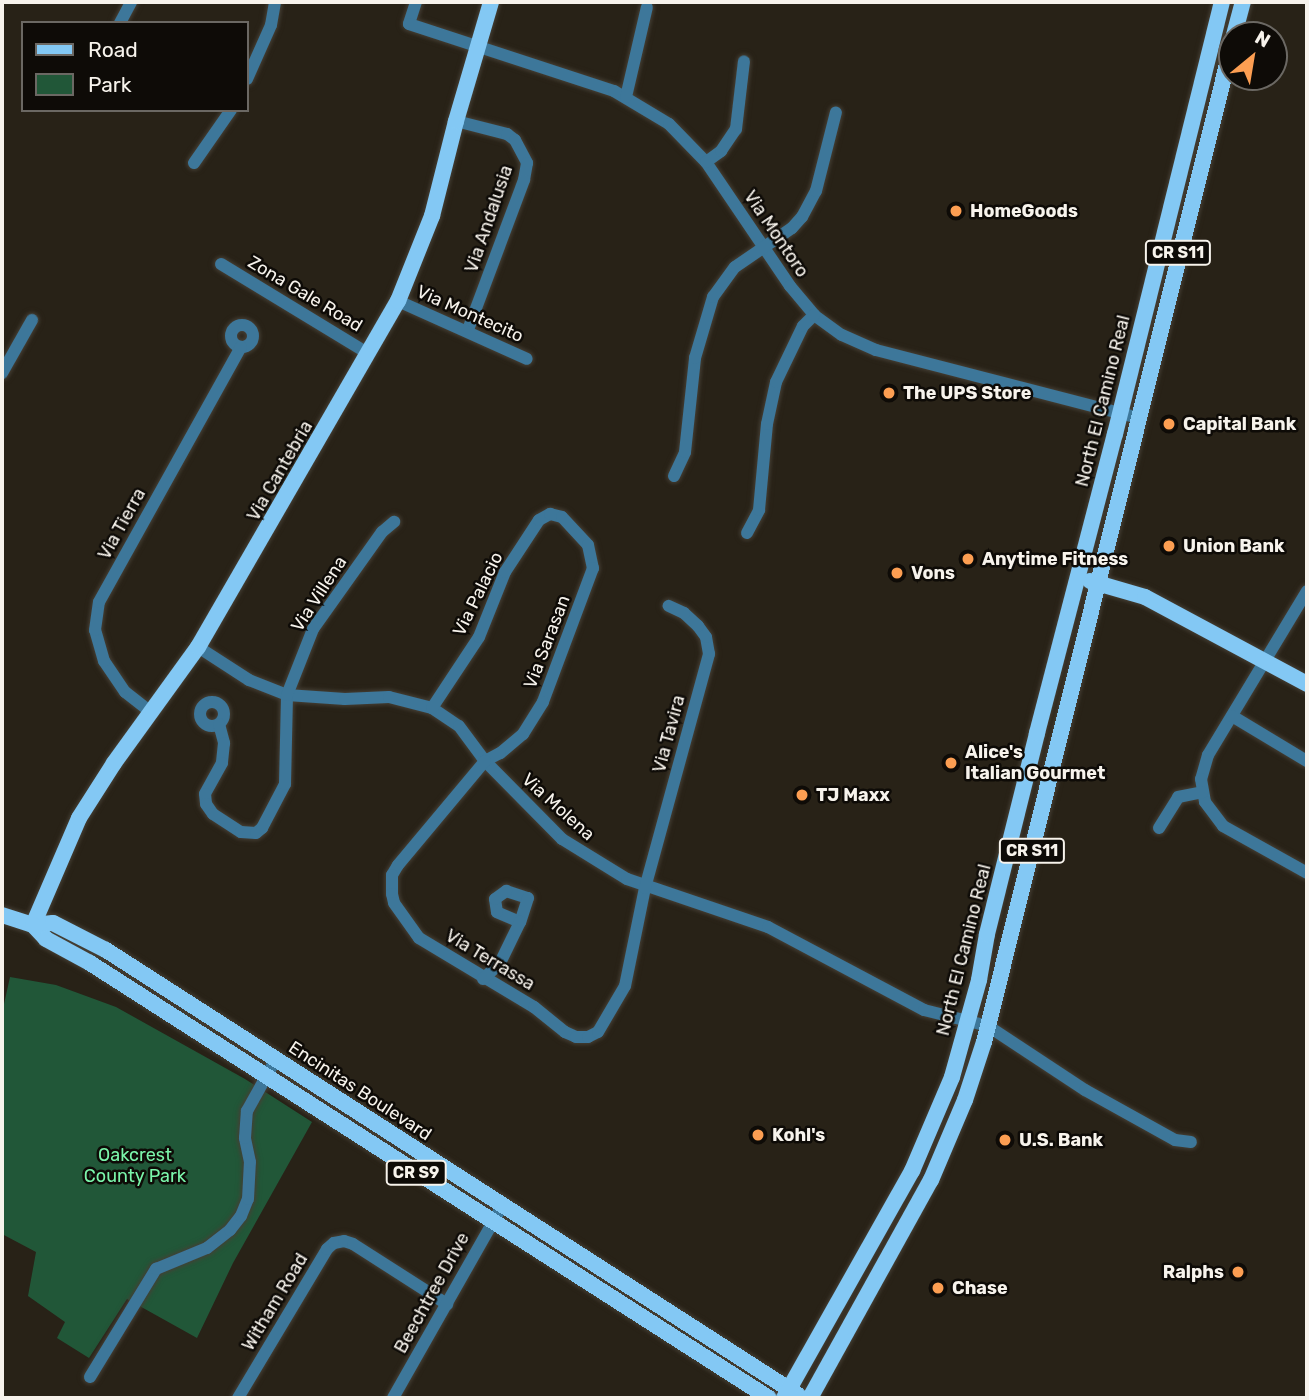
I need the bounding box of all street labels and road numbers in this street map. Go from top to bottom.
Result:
street label: Via Andalusia [460,162,518,276]
street label: Via Montoro [739,186,813,282]
road number: CR S11 [1145,241,1211,266]
street label: Zona Gale Road [244,251,366,337]
street label: Via Montecito [413,281,527,347]
street label: North El Camino Real [1071,313,1135,489]
street label: Via Cantebria [243,417,317,525]
street label: Via Tierra [93,484,151,564]
street label: Via Palacio [448,549,508,639]
street label: Via Villena [286,552,352,636]
street label: Via Sarasan [519,592,575,692]
street label: Via Tavira [648,693,690,775]
street label: Via Molena [517,769,599,845]
road number: CR S11 [999,838,1065,864]
street label: North El Camino Real [932,862,996,1038]
street label: Via Terrassa [441,925,539,995]
street label: Encinitas Boulevard [284,1037,436,1145]
road number: CR S9 [384,1161,448,1186]
street label: Beechtree Drive [390,1229,474,1357]
street label: Witham Road [237,1249,313,1355]

